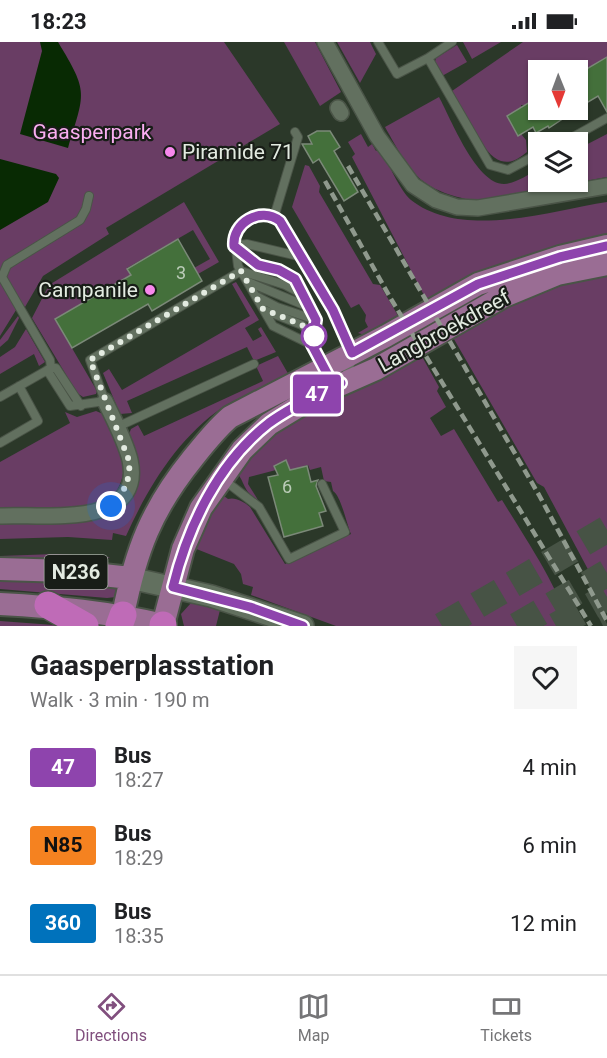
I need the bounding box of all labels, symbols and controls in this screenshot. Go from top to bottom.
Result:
text: 18:23 [30,9,87,34]
north arrow [528,60,588,120]
map controls [528,60,588,192]
park label: Gaasperpark [32,120,152,144]
button: layers [528,132,588,192]
place label: Piramide 71 [182,140,294,164]
marker: Piramide 71 [163,145,177,159]
house number: 3 [176,262,186,283]
place label: Campanile [38,278,138,302]
marker: Campanile [143,283,157,297]
street label: Langbroekdreef [374,285,515,377]
unlabelled marker [301,323,327,349]
line badge: 47 [290,374,344,414]
text: 47 [305,382,329,406]
house number: 6 [282,476,292,497]
your location [96,491,126,521]
road number: N236 [44,555,107,589]
button: heart [514,646,577,709]
text: Gaasperplasstation [30,649,274,682]
text: Walk · 3 min · 190 m [30,688,209,712]
text: Bus [114,743,152,768]
text: 47 [51,755,75,779]
text: 4 min [522,755,577,780]
text: 18:27 [114,768,164,792]
text: Bus [114,821,152,846]
text: N85 [44,833,82,857]
text: 6 min [522,833,577,858]
text: 18:29 [114,846,164,870]
text: Bus [114,899,152,924]
text: 360 [45,911,81,935]
text: 12 min [510,911,577,936]
text: 18:35 [114,924,164,948]
tab: Directions [75,990,147,1045]
tab: Map [297,990,330,1045]
tab: Tickets [480,990,532,1045]

